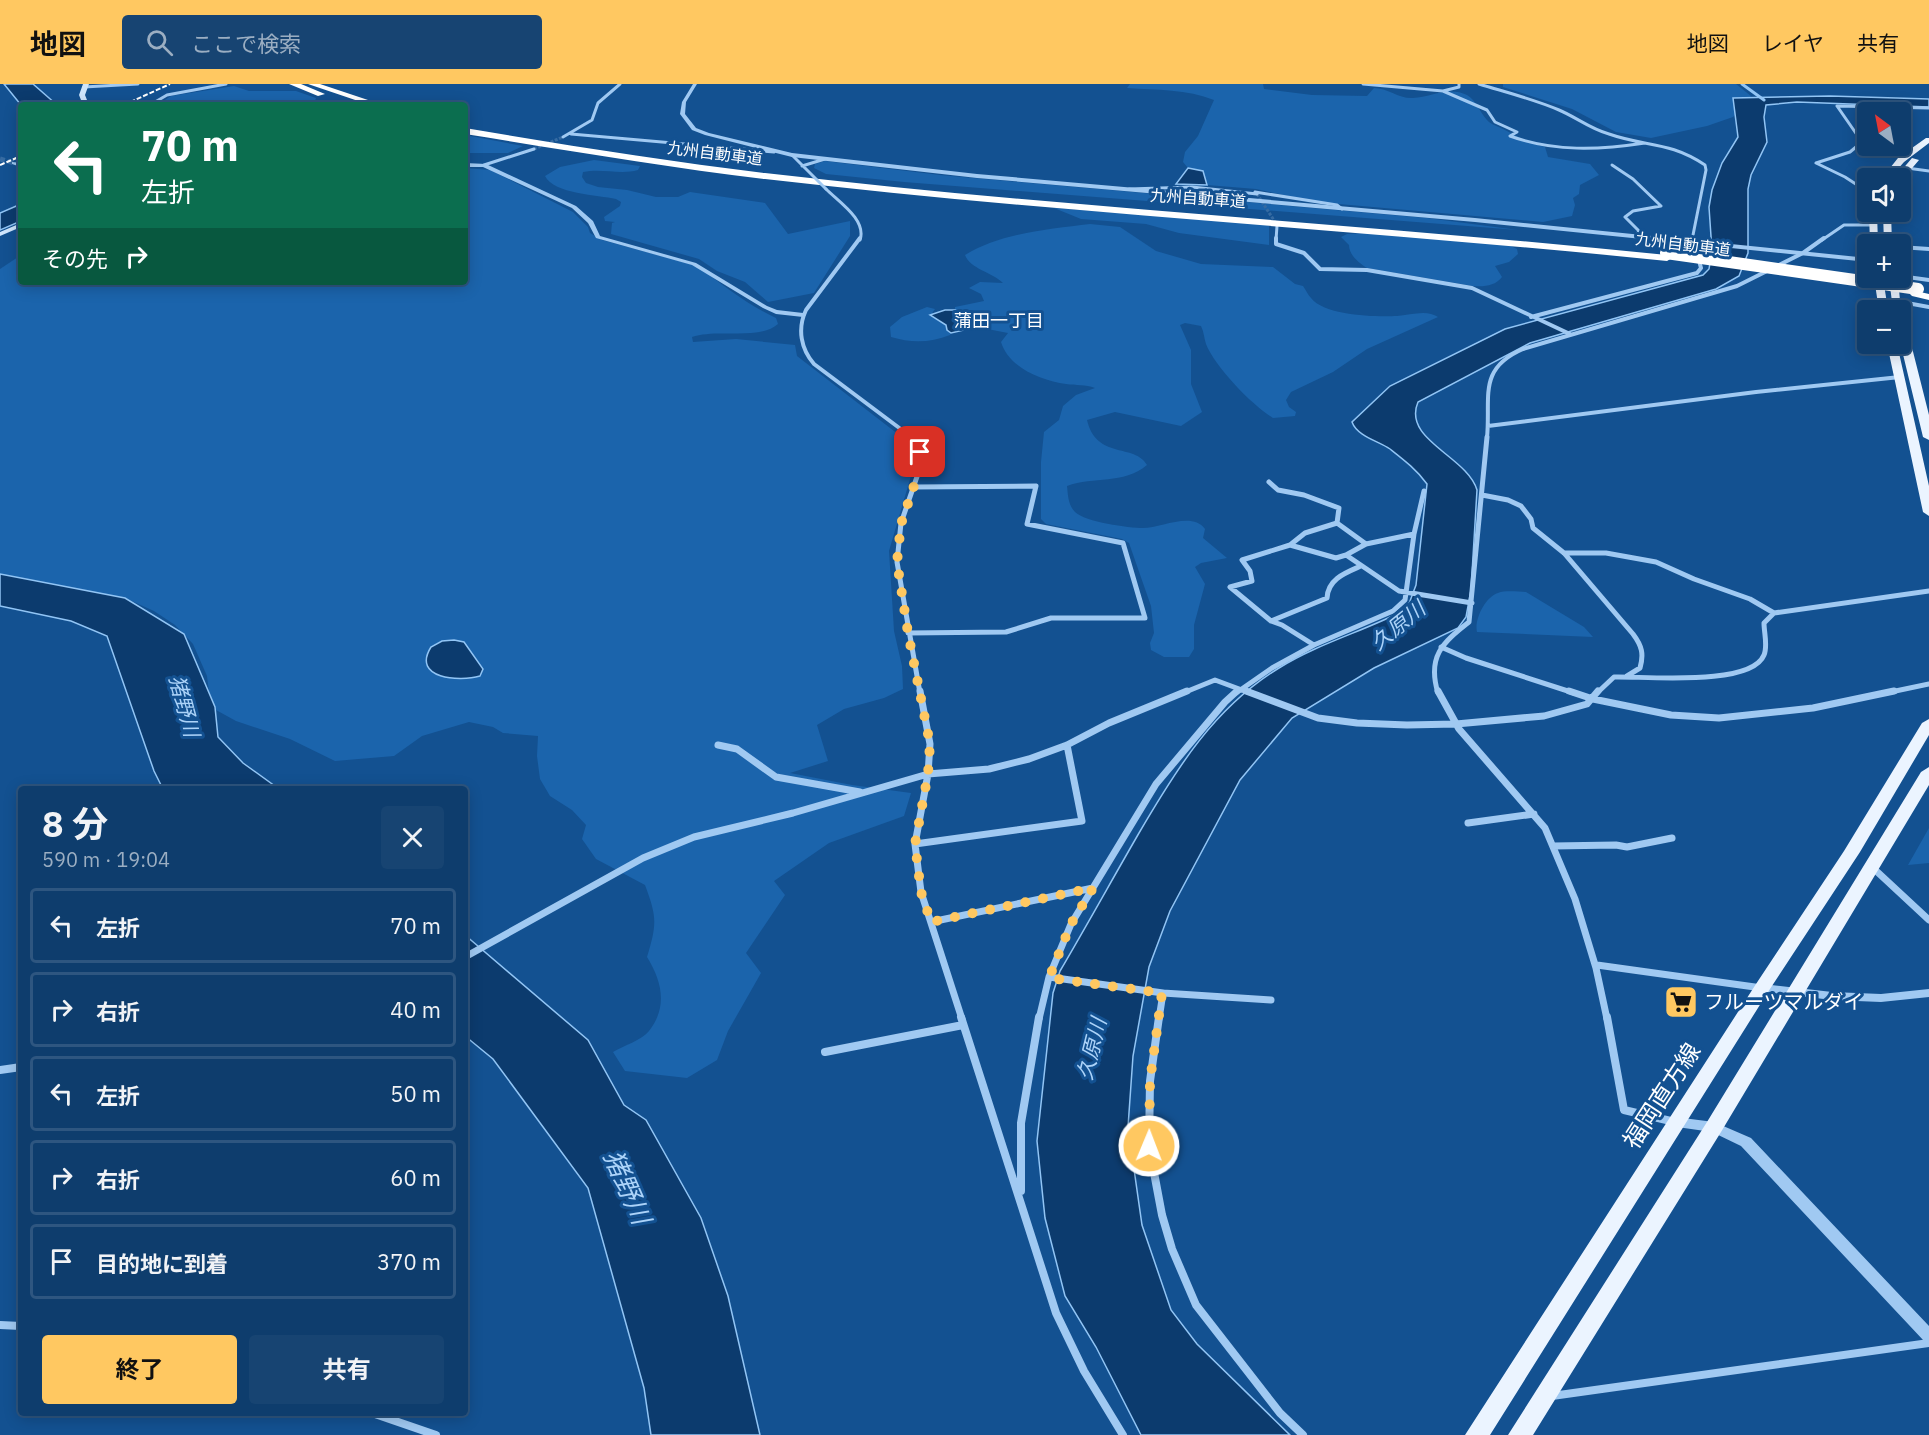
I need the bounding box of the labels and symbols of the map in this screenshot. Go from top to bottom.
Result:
north arrow [1857,102,1911,156]
street label: 九州自動車道 [666,137,764,169]
street label: 九州自動車道 [1149,185,1247,211]
street label: 九州自動車道 [1634,228,1732,260]
district label: 蒲田一丁目 [954,309,1044,332]
pin [894,426,945,477]
water label: 久原川 [1364,593,1432,656]
water label: 猪野川 [163,672,207,742]
supermarket icon: フルーツマルダイ [1663,984,1699,1020]
place label: フルーツマルダイ [1704,988,1864,1015]
water label: 久原川 [1070,1013,1113,1083]
street label: 福岡直方線 [1615,1036,1707,1154]
position arrow [1117,1114,1181,1178]
water label: 猪野川 [597,1144,661,1232]

